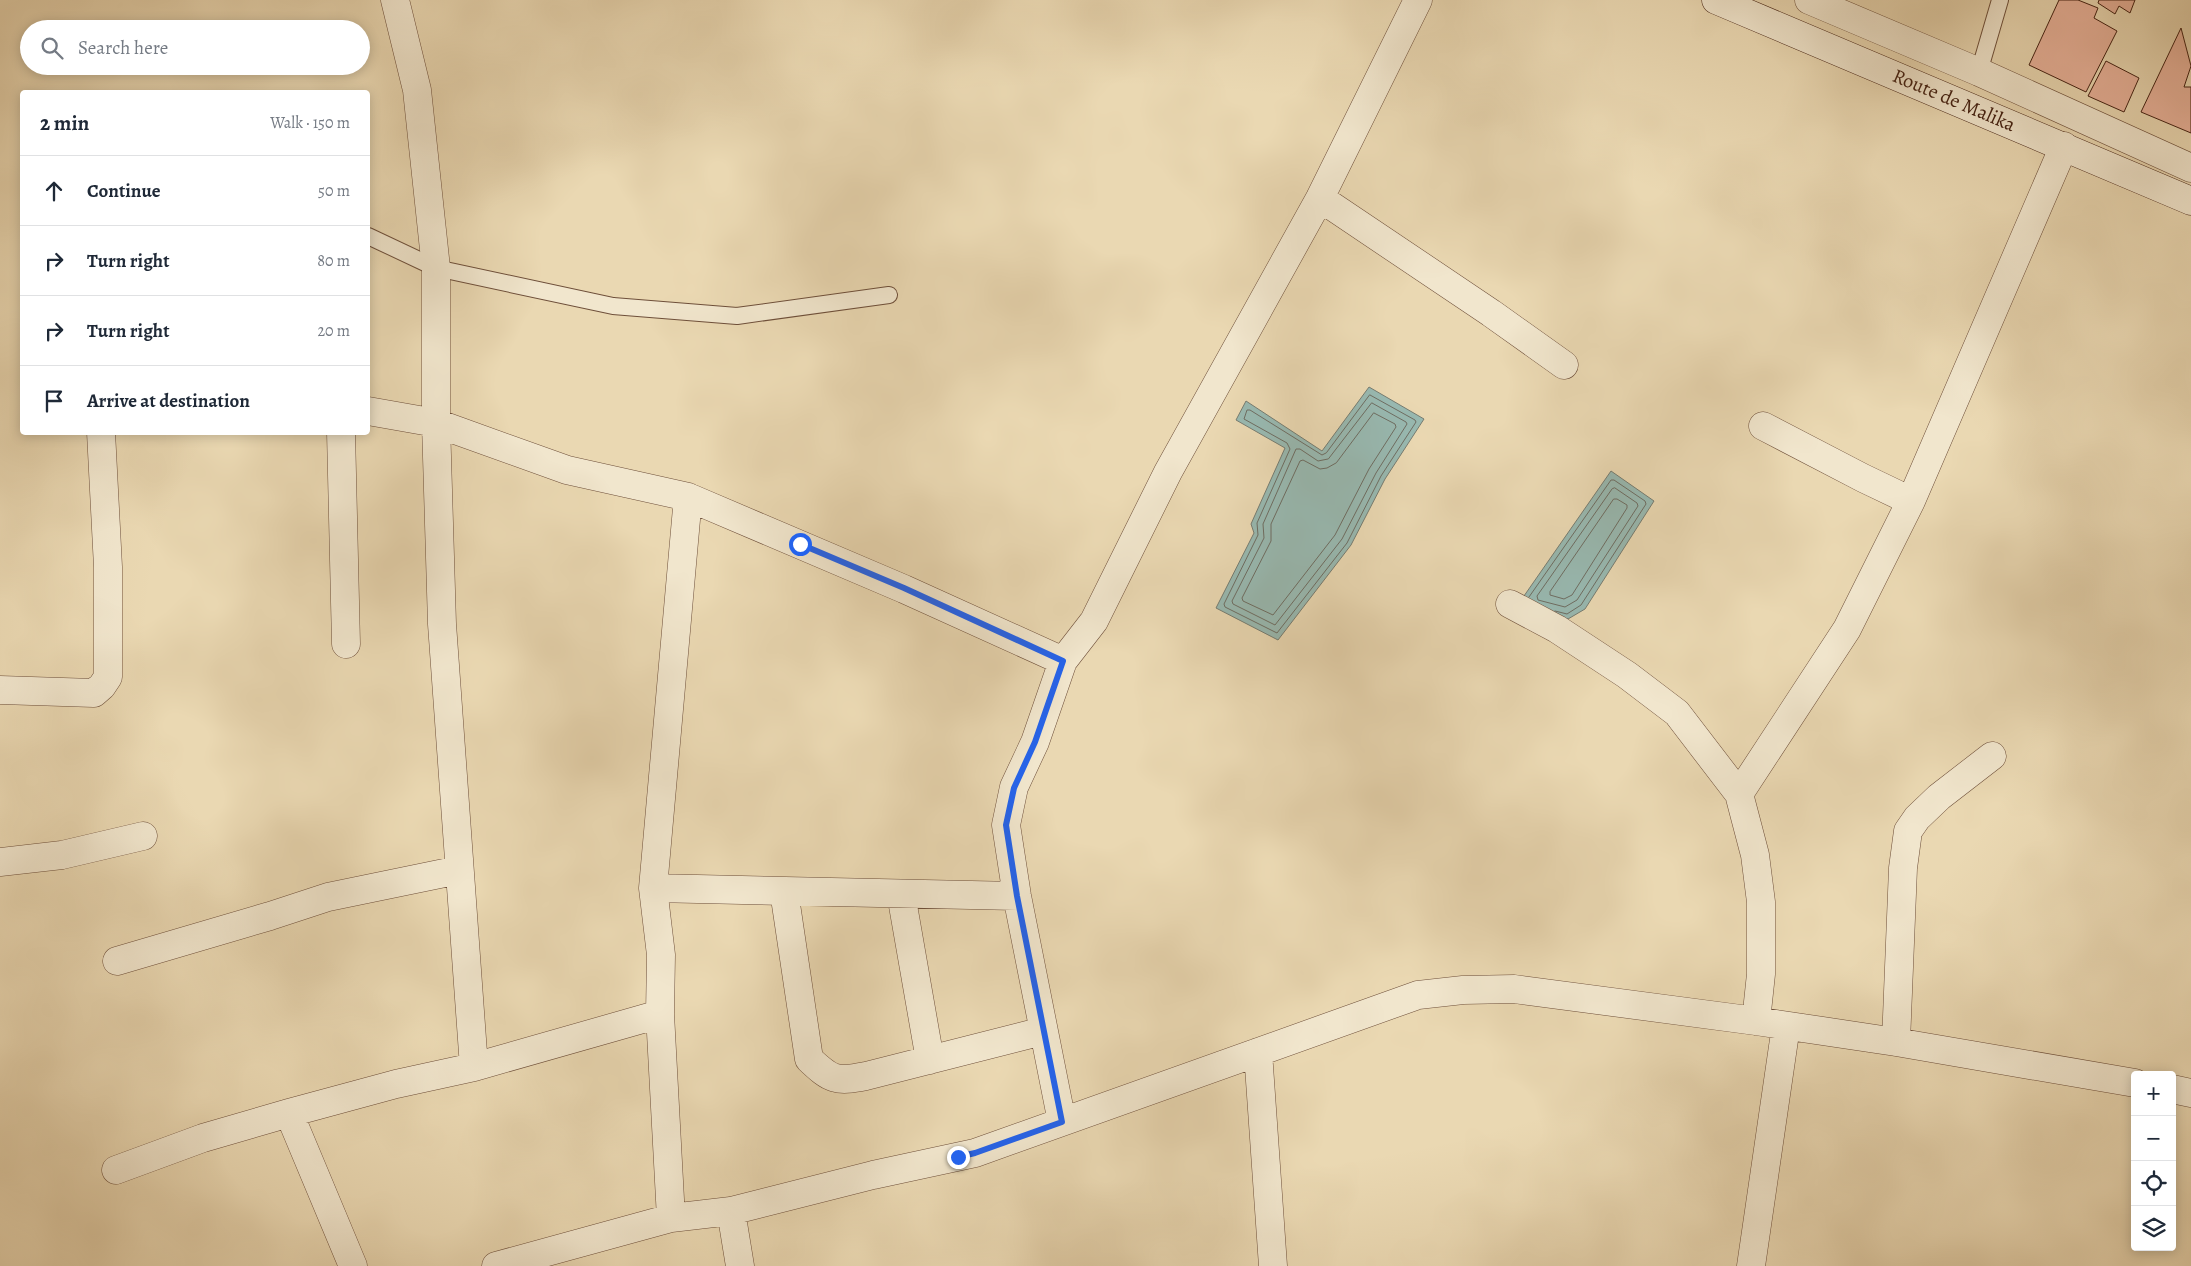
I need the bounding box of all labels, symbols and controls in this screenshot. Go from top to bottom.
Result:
search box [20,20,370,75]
icon: search [38,34,66,62]
text: Search here [78,35,168,61]
street label: Route de Malika [1888,62,2020,138]
text: 2 min [40,109,89,137]
text: Walk · 150 m [270,112,350,134]
icon: ahead [40,177,68,205]
text: Continue [87,178,161,204]
text: 50 m [318,180,350,202]
icon: right [40,247,68,275]
text: Turn right [87,248,169,274]
text: 80 m [317,250,350,272]
icon: right [40,317,68,345]
text: Turn right [87,318,169,344]
text: 20 m [317,320,350,342]
icon: arrive [40,387,68,415]
text: Arrive at destination [87,388,250,414]
route start [789,533,812,556]
map controls [2131,1071,2176,1251]
button: + [2131,1071,2176,1116]
button: − [2131,1116,2176,1161]
route end [947,1146,970,1169]
button: locate [2131,1161,2176,1206]
button: layers [2131,1206,2176,1251]

